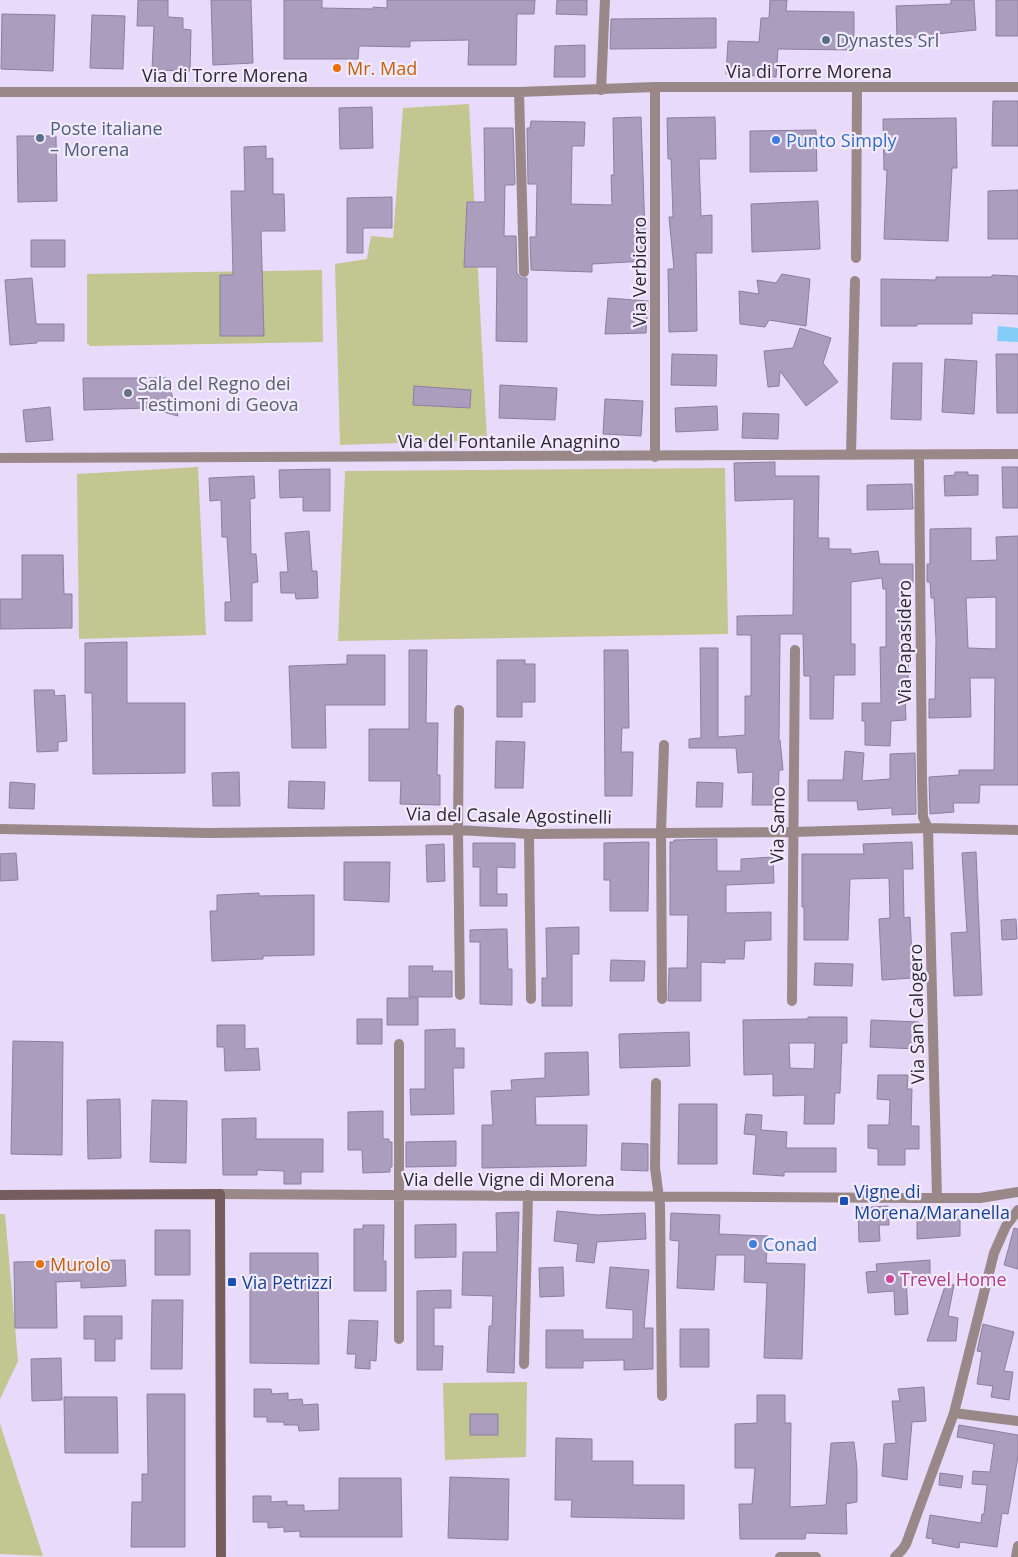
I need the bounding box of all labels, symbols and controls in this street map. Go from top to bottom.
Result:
place label: Dynastes Srl [836,28,939,52]
marker: Dynastes Srl [820,34,832,46]
place label: Mr. Mad [347,56,417,80]
street label: Via di Torre Morena [726,59,892,83]
marker: Mr. Mad [331,62,343,74]
street label: Via di Torre Morena [142,63,308,87]
place label: Poste italiane – Morena [50,116,163,161]
place label: Punto Simply [786,128,897,152]
marker: Poste italiane – Morena [34,132,46,144]
marker: Punto Simply [770,134,782,146]
street label: Via Verbicaro [627,217,651,327]
place label: Sala del Regno dei Testimoni di Geova [138,371,299,416]
marker: Sala del Regno dei Testimoni di Geova [122,387,134,399]
street label: Via del Fontanile Anagnino [398,429,620,453]
street label: Via Papasidero [892,580,916,704]
street label: Via Samo [764,786,790,864]
street label: Via del Casale Agostinelli [406,801,612,829]
street label: Via San Calogero [903,944,929,1084]
street label: Via delle Vigne di Morena [403,1167,615,1191]
place label: Vigne di Morena/Maranella [854,1179,1010,1224]
marker: Vigne di Morena/Maranella [838,1195,850,1207]
place label: Conad [763,1232,817,1256]
marker: Conad [747,1238,759,1250]
place label: Murolo [50,1252,111,1276]
marker: Murolo [34,1258,46,1270]
place label: Trevel Home [900,1267,1007,1291]
place label: Via Petrizzi [242,1270,333,1294]
marker: Trevel Home [884,1273,896,1285]
marker: Via Petrizzi [226,1276,238,1288]

